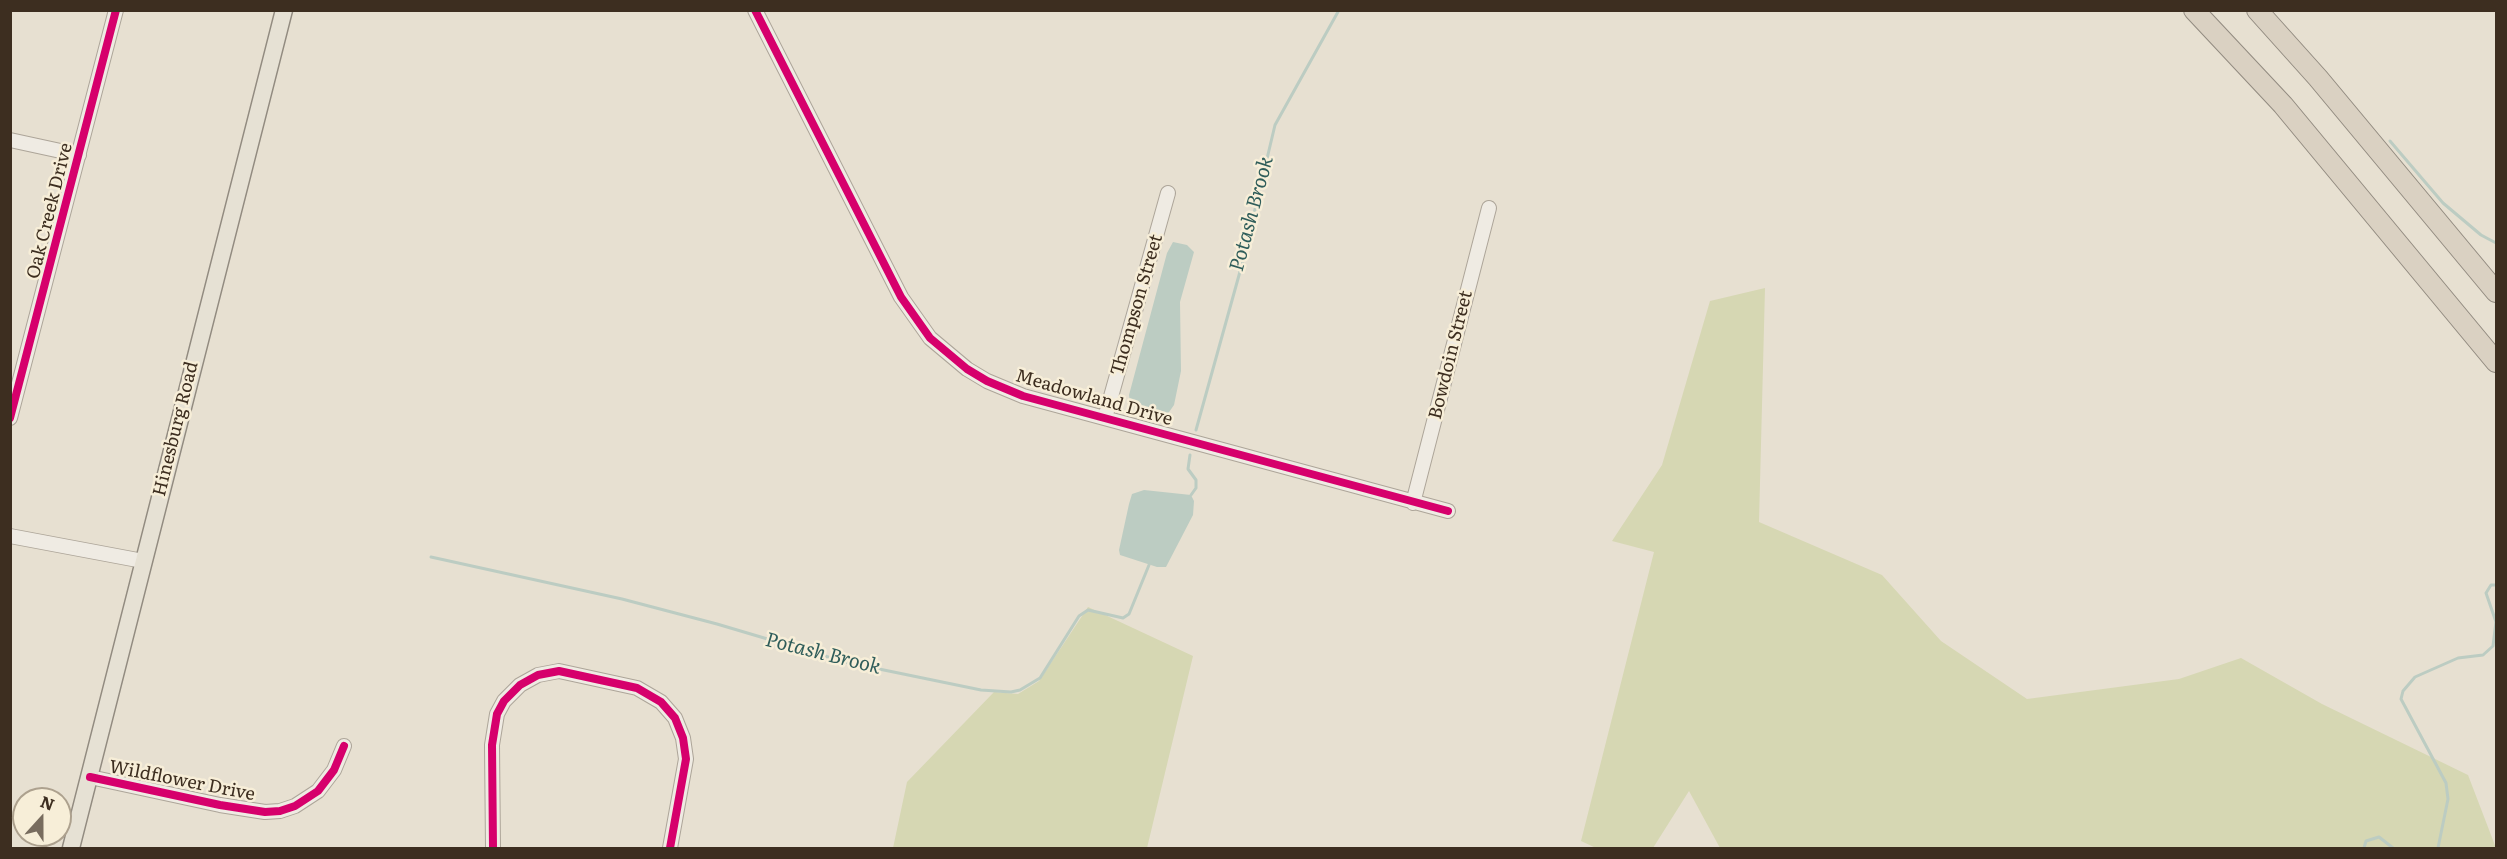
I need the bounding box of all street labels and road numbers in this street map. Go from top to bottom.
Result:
street label: Oak Creek Drive [23,141,77,281]
street label: Thompson Street [1106,232,1168,378]
street label: Bowdoin Street [1425,288,1477,422]
street label: Hinesburg Road [149,360,203,498]
street label: Meadowland Drive [1013,365,1175,431]
street label: Wildflower Drive [107,756,257,806]

